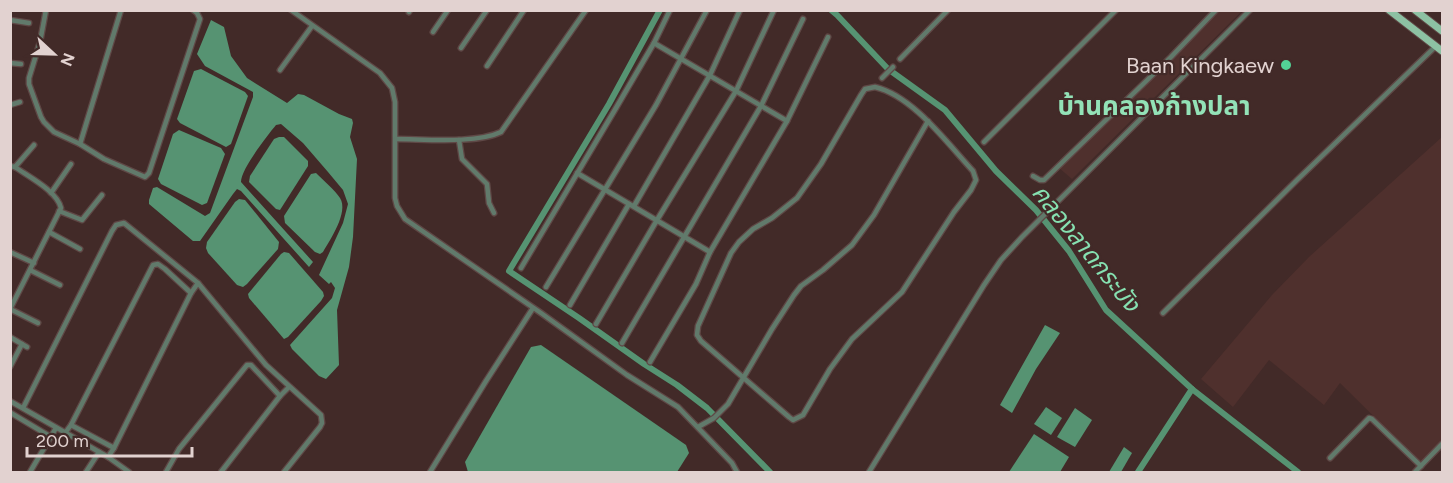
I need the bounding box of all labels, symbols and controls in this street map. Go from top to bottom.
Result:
north arrow [24,24,84,84]
text: N [56,50,79,69]
place label: Baan Kingkaew [1126,52,1275,79]
marker: Baan Kingkaew [1279,58,1293,72]
district label: บ้านคลองก้างปลา [1058,90,1251,122]
water label: คลองลาดกระบัง [1026,178,1147,318]
scale bar [27,420,192,458]
text: 200 m [36,430,89,452]

